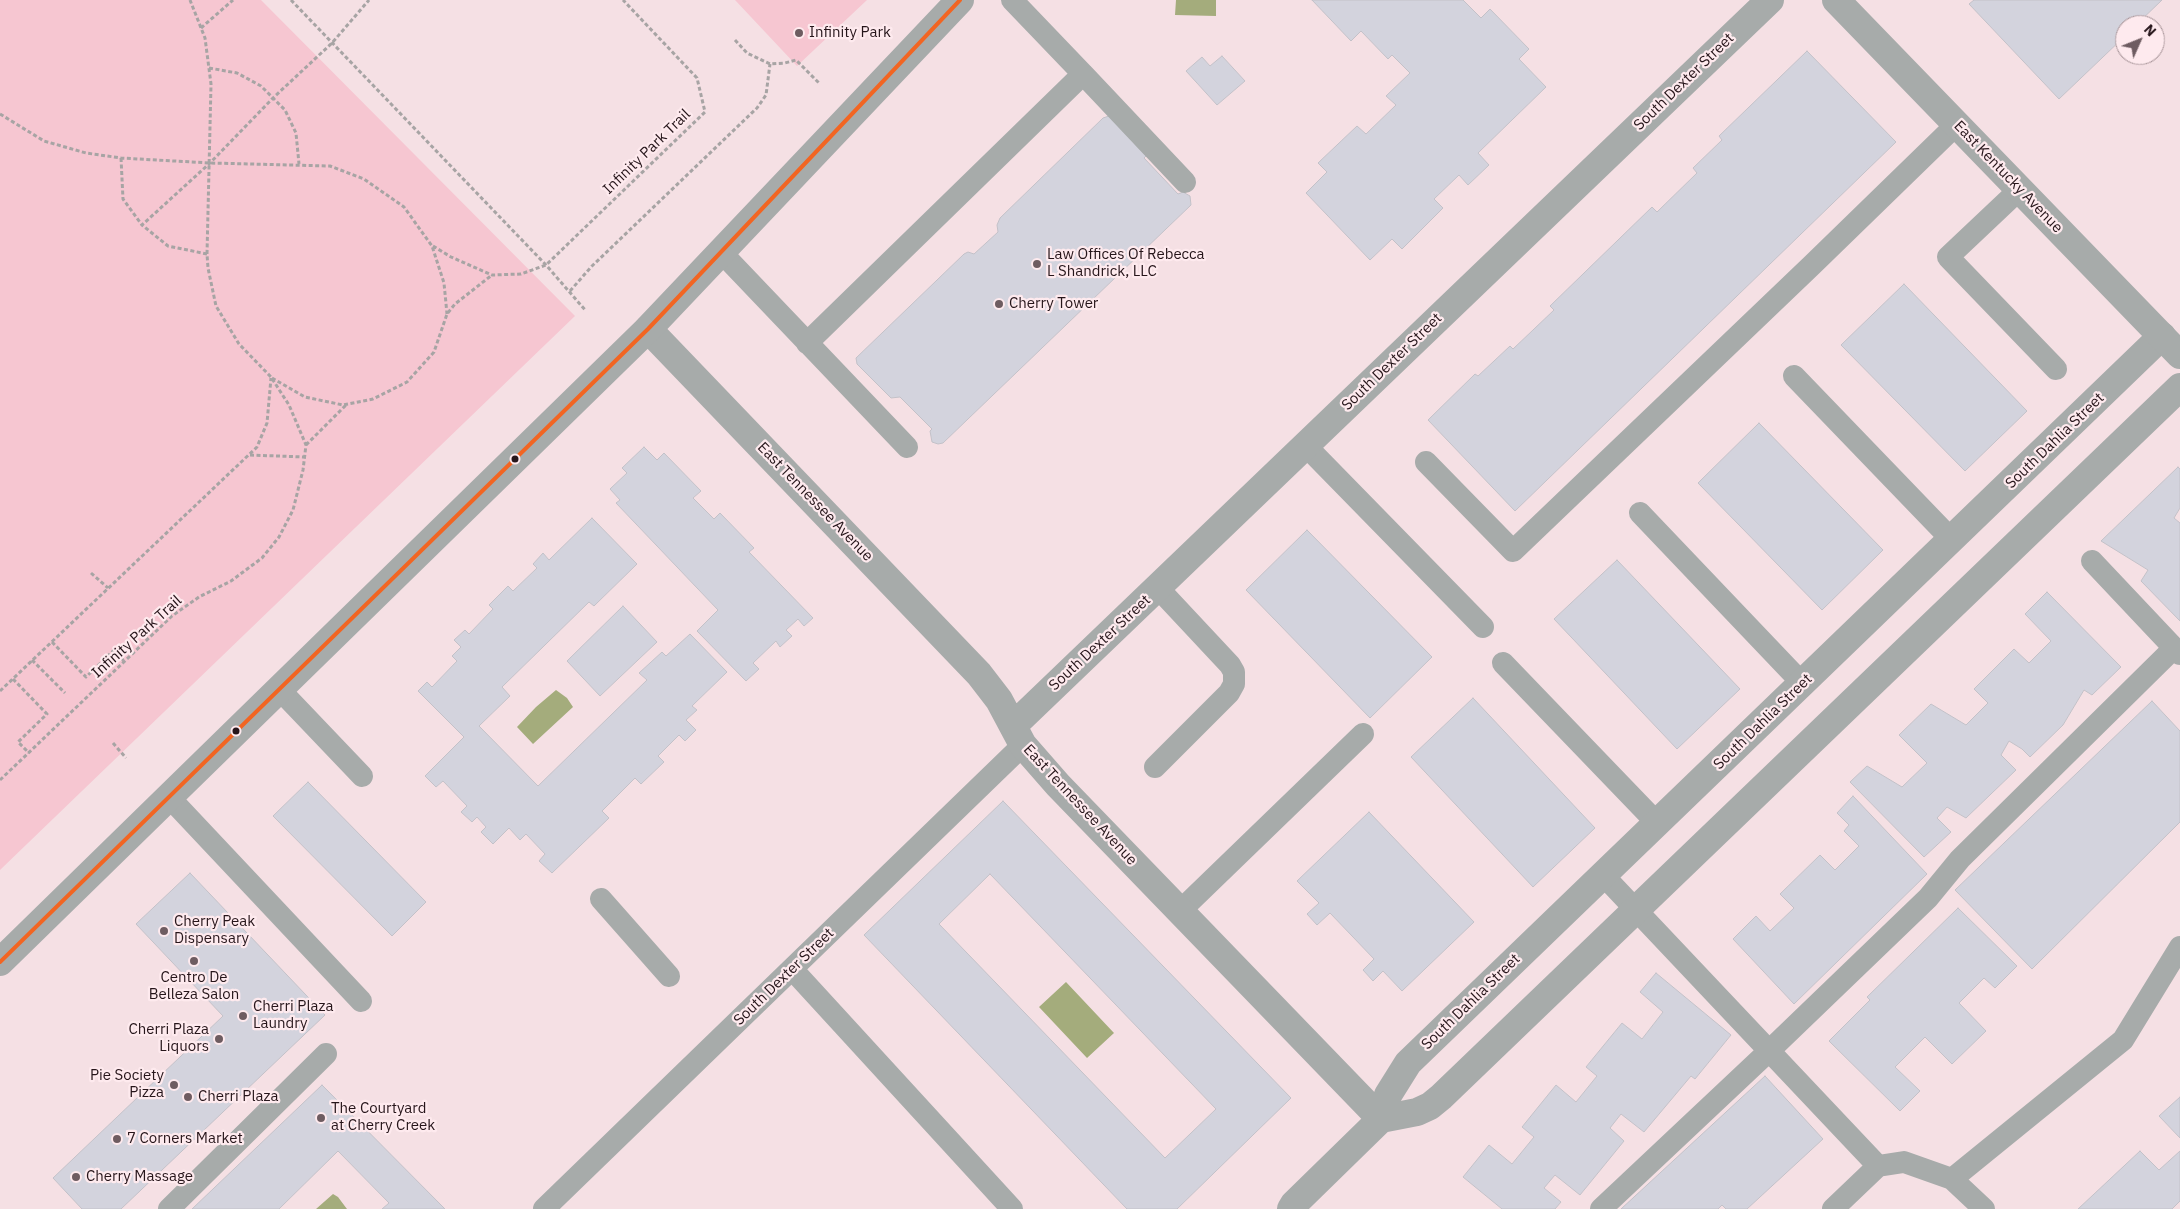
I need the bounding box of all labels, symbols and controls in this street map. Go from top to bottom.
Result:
north arrow [2115,15,2165,65]
text: N [2140,20,2160,40]
place label: Infinity Park [809,24,891,42]
marker: Infinity Park [793,27,805,39]
street label: South Dexter Street [1630,30,1738,134]
street label: Infinity Park Trail [600,106,694,198]
street label: East Kentucky Avenue [1950,117,2066,237]
place label: Law Offices Of Rebecca L Shandrick, LLC [1047,246,1205,281]
marker: Law Offices Of Rebecca L Shandrick, LLC [1031,258,1043,270]
place label: Cherry Tower [1009,295,1098,313]
marker: Cherry Tower [993,298,1005,310]
street label: South Dexter Street [1338,310,1446,414]
street label: South Dahlia Street [2002,389,2108,493]
street label: East Tennessee Avenue [753,439,877,565]
unlabelled marker [510,454,520,464]
street label: South Dexter Street [1045,591,1155,695]
street label: Infinity Park Trail [88,592,186,682]
street label: South Dahlia Street [1710,670,1816,774]
unlabelled marker [231,726,241,736]
street label: East Tennessee Avenue [1019,741,1141,869]
place label: Cherry Peak Dispensary [174,913,255,948]
marker: Cherry Peak Dispensary [158,925,170,937]
street label: South Dexter Street [730,925,838,1029]
street label: South Dahlia Street [1418,950,1524,1054]
marker: Centro De Belleza Salon [188,955,200,967]
place label: Centro De Belleza Salon [149,969,239,1004]
place label: Cherri Plaza Laundry [253,998,334,1033]
marker: Cherri Plaza Laundry [237,1010,249,1022]
place label: Cherri Plaza Liquors [128,1021,209,1056]
marker: Cherri Plaza Liquors [213,1033,225,1045]
place label: Pie Society Pizza [90,1067,164,1102]
marker: Pie Society Pizza [168,1079,180,1091]
place label: Cherri Plaza [198,1088,279,1106]
marker: Cherri Plaza [182,1091,194,1103]
place label: The Courtyard at Cherry Creek [331,1100,435,1135]
marker: The Courtyard at Cherry Creek [315,1112,327,1124]
place label: 7 Corners Market [127,1130,243,1148]
marker: 7 Corners Market [111,1133,123,1145]
place label: Cherry Massage [86,1168,193,1186]
marker: Cherry Massage [70,1171,82,1183]

